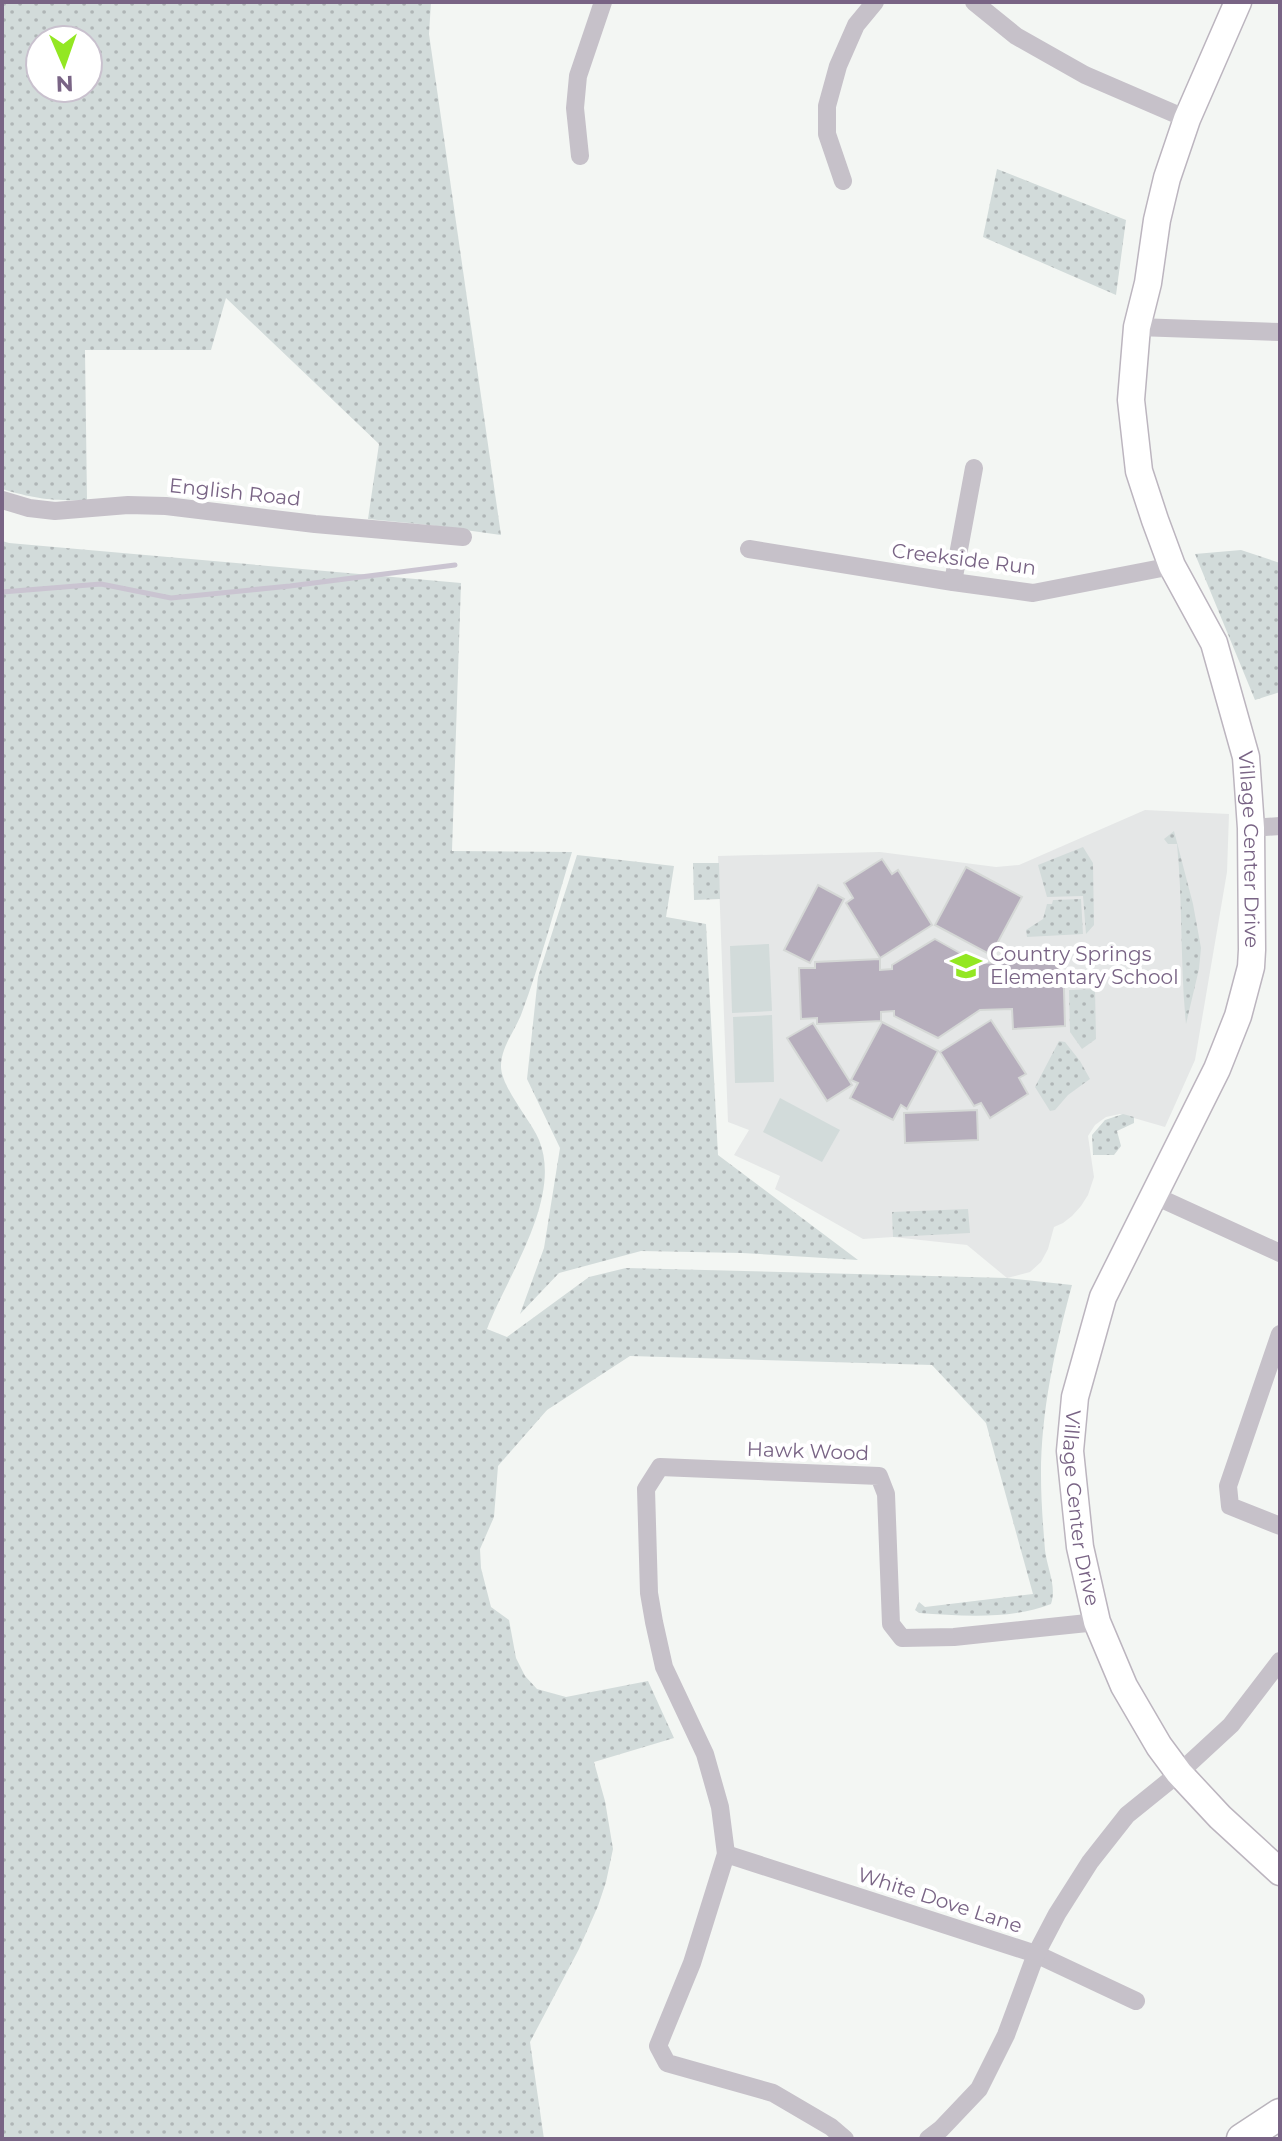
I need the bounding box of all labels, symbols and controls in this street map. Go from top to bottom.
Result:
north arrow [24,24,104,104]
text: N [55,70,74,97]
street label: English Road [168,473,302,511]
street label: Creekside Run [890,538,1038,580]
street label: Village Center Drive [1234,750,1264,948]
place label: Country Springs Elementary School [990,942,1179,989]
school or university icon: Country Springs Elementary School [949,949,983,983]
street label: Village Center Drive [1058,1409,1105,1608]
street label: Hawk Wood [746,1437,870,1465]
street label: White Dove Lane [855,1862,1025,1938]

